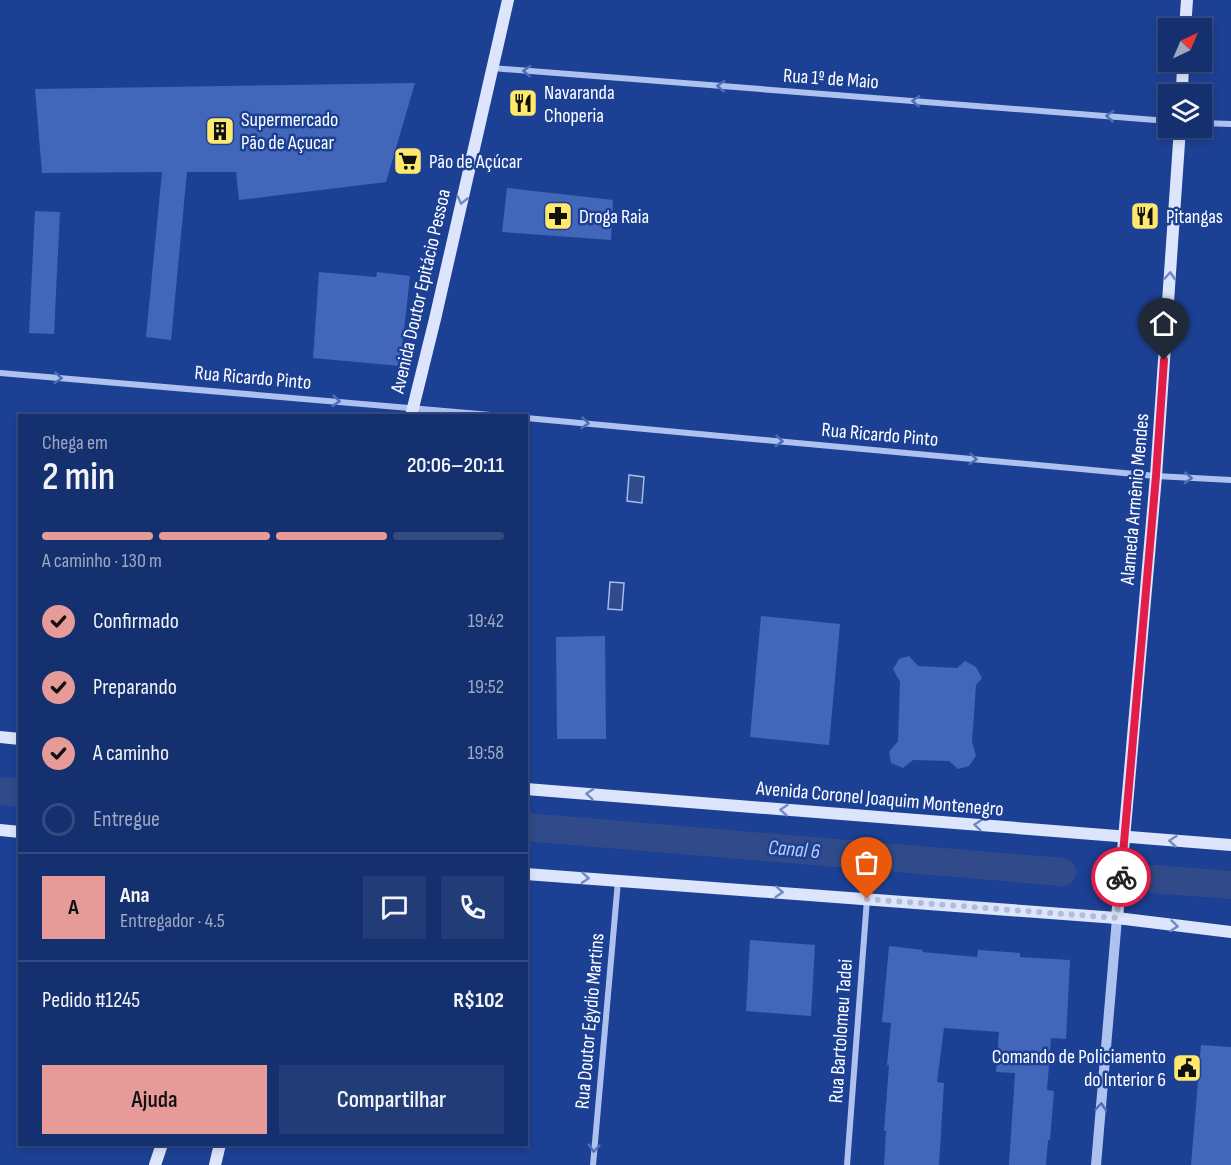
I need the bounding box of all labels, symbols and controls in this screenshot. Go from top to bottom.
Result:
north arrow [1158,18,1212,72]
map controls [1158,18,1212,138]
one-way arrow [522,64,531,77]
street label: Rua 1º de Maio [782,64,880,94]
one-way arrow [717,80,726,93]
place label: Navaranda Choperia [544,81,615,128]
button: layers [1158,84,1212,138]
restaurant icon: Navaranda Choperia [507,87,539,119]
one-way arrow [911,95,920,108]
place label: Supermercado Pão de Açucar [241,108,338,155]
one-way arrow [1106,110,1115,123]
building icon: Supermercado Pão de Açucar [204,115,236,147]
supermarket icon: Pão de Açúcar [392,145,424,177]
place label: Pão de Açúcar [429,150,523,174]
street label: Avenida Doutor Epitácio Pessoa [386,187,456,397]
one-way arrow [456,195,469,205]
pharmacy icon: Droga Raia [542,200,574,232]
restaurant icon: Pitangas [1129,200,1161,232]
place label: Droga Raia [579,205,649,229]
place label: Pitangas [1166,205,1223,229]
one-way arrow [1163,272,1176,281]
pin [1138,298,1189,360]
icon: home [1147,307,1180,340]
street label: Rua Ricardo Pinto [193,361,312,395]
one-way arrow [54,371,63,384]
one-way arrow [332,394,341,407]
street label: Alameda Armênio Mendes [1115,413,1154,587]
one-way arrow [580,416,589,429]
street label: Rua Ricardo Pinto [820,418,939,452]
text: Chega em [42,431,108,455]
one-way arrow [774,434,783,447]
text: 20:06–20:11 [407,452,504,479]
one-way arrow [969,452,978,465]
text: 2 min [42,454,115,501]
one-way arrow [1184,471,1193,484]
text: A caminho · 130 m [42,549,162,573]
icon: check [42,605,75,638]
text: Confirmado [93,608,179,635]
text: 19:42 [468,609,504,633]
icon: check [42,671,75,704]
text: Preparando [93,674,177,701]
text: 19:52 [468,675,504,699]
icon: check [42,737,75,770]
text: A caminho [93,740,169,767]
text: 19:58 [468,741,504,765]
street label: Avenida Coronel Joaquim Montenegro [754,776,1005,822]
one-way arrow [585,788,594,801]
one-way arrow [779,803,788,816]
text: Entregue [93,806,160,833]
one-way arrow [974,819,983,832]
one-way arrow [1168,834,1177,847]
water label: Canal 6 [767,835,822,864]
pin [841,837,892,899]
icon: bag [850,846,883,879]
courier [1091,847,1151,907]
icon: bike [1105,861,1138,894]
one-way arrow [580,871,589,884]
button: chat [363,876,426,939]
button: phone [441,876,504,939]
text: Ana [120,882,150,909]
one-way arrow [775,886,784,899]
text: A [68,894,79,921]
text: Entregador · 4.5 [120,909,225,933]
one-way arrow [1169,919,1178,932]
street label: Rua Doutor Egydio Martins [570,932,610,1110]
street label: Rua Bartolomeu Tadei [824,958,858,1104]
text: Pedido #1245 [42,987,140,1014]
text: R$102 [453,987,504,1014]
place label: Comando de Policiamento do Interior 6 [992,1045,1166,1092]
public building icon: Comando de Policiamento do Interior 6 [1171,1052,1203,1084]
button: Ajuda [42,1065,267,1134]
button: Compartilhar [279,1065,504,1134]
one-way arrow [1094,1102,1107,1111]
one-way arrow [588,1143,601,1152]

